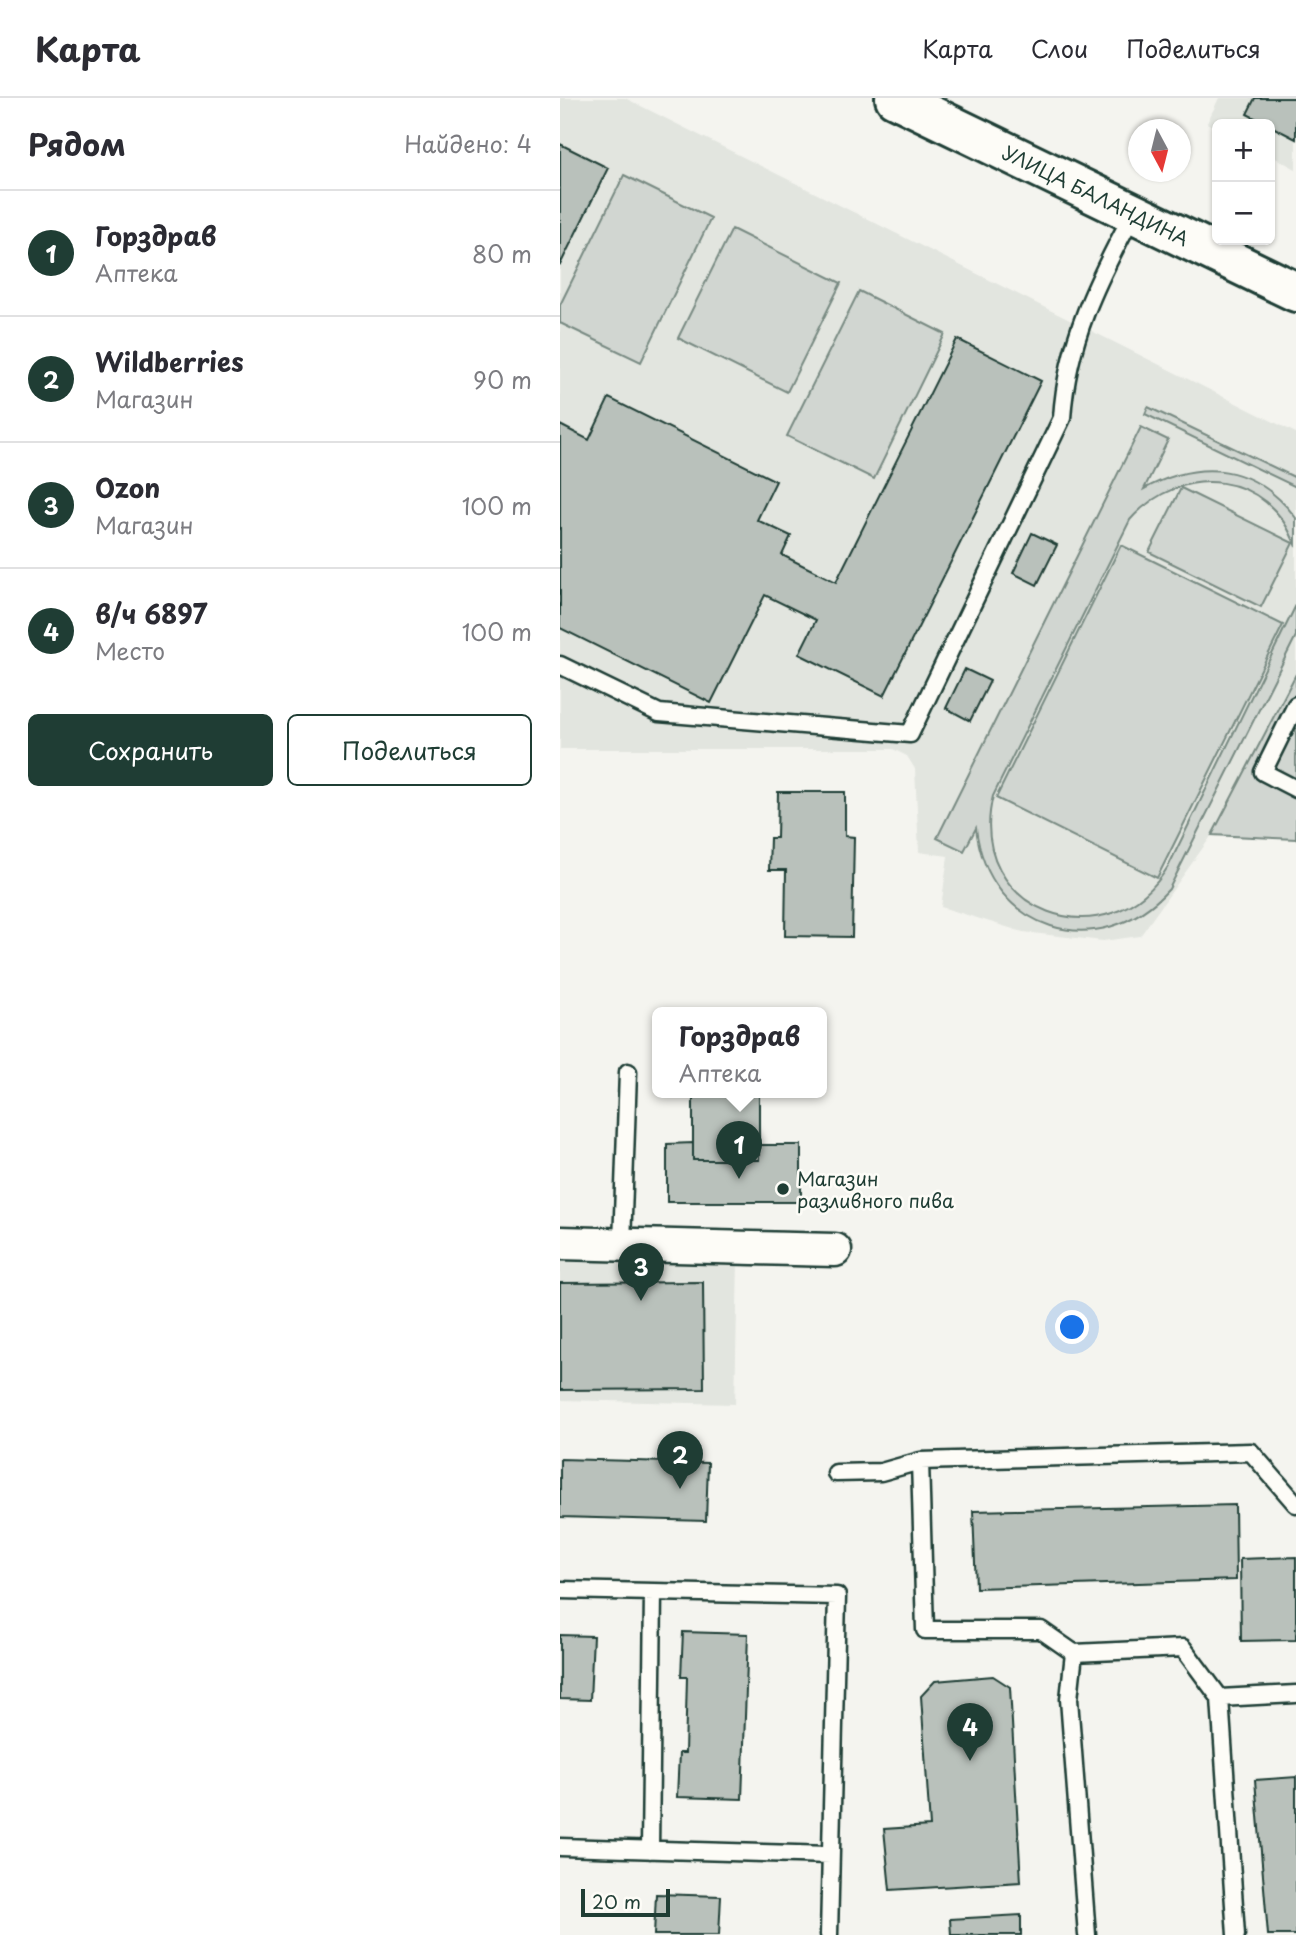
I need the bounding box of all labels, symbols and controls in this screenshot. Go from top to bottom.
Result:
text: Карта [35,23,141,73]
text: Карта [922,30,993,66]
text: Слои [1031,30,1088,66]
text: Поделиться [1126,30,1261,66]
north arrow [1128,119,1191,182]
map controls [1212,119,1275,245]
button: + [1212,119,1275,182]
text: Рядом [28,121,126,166]
text: Найдено: 4 [404,126,532,161]
street label: УЛИЦА БАЛАНДИНА [998,138,1194,252]
button: − [1212,182,1275,245]
text: Горздрав [95,216,216,255]
text: 1 [46,236,57,271]
text: 80 m [472,236,532,271]
text: Аптека [95,255,177,290]
text: Wildberries [95,342,244,381]
text: 2 [43,362,59,397]
text: 90 m [473,362,532,397]
text: Магазин [95,381,194,416]
text: Ozon [95,468,160,507]
text: 3 [43,488,59,523]
text: 100 m [462,488,532,523]
text: Магазин [95,507,194,542]
text: в/ч 6897 [95,594,208,633]
text: 4 [43,614,59,649]
text: 100 m [462,614,532,649]
text: Место [95,633,165,668]
button: Сохранить [28,714,273,786]
button: Поделиться [287,714,532,786]
popup [652,1007,827,1098]
text: Горздрав [679,1016,800,1055]
text: Аптека [679,1055,761,1090]
pin: 1 [716,1121,762,1179]
place label: Магазин разливного пива [797,1164,954,1214]
marker: Магазин разливного пива [775,1181,791,1197]
pin: 3 [618,1243,664,1301]
your location [1055,1310,1089,1344]
pin: 2 [657,1431,703,1489]
pin: 4 [947,1703,993,1761]
scale bar [581,1886,670,1918]
text: 20 m [592,1887,641,1915]

